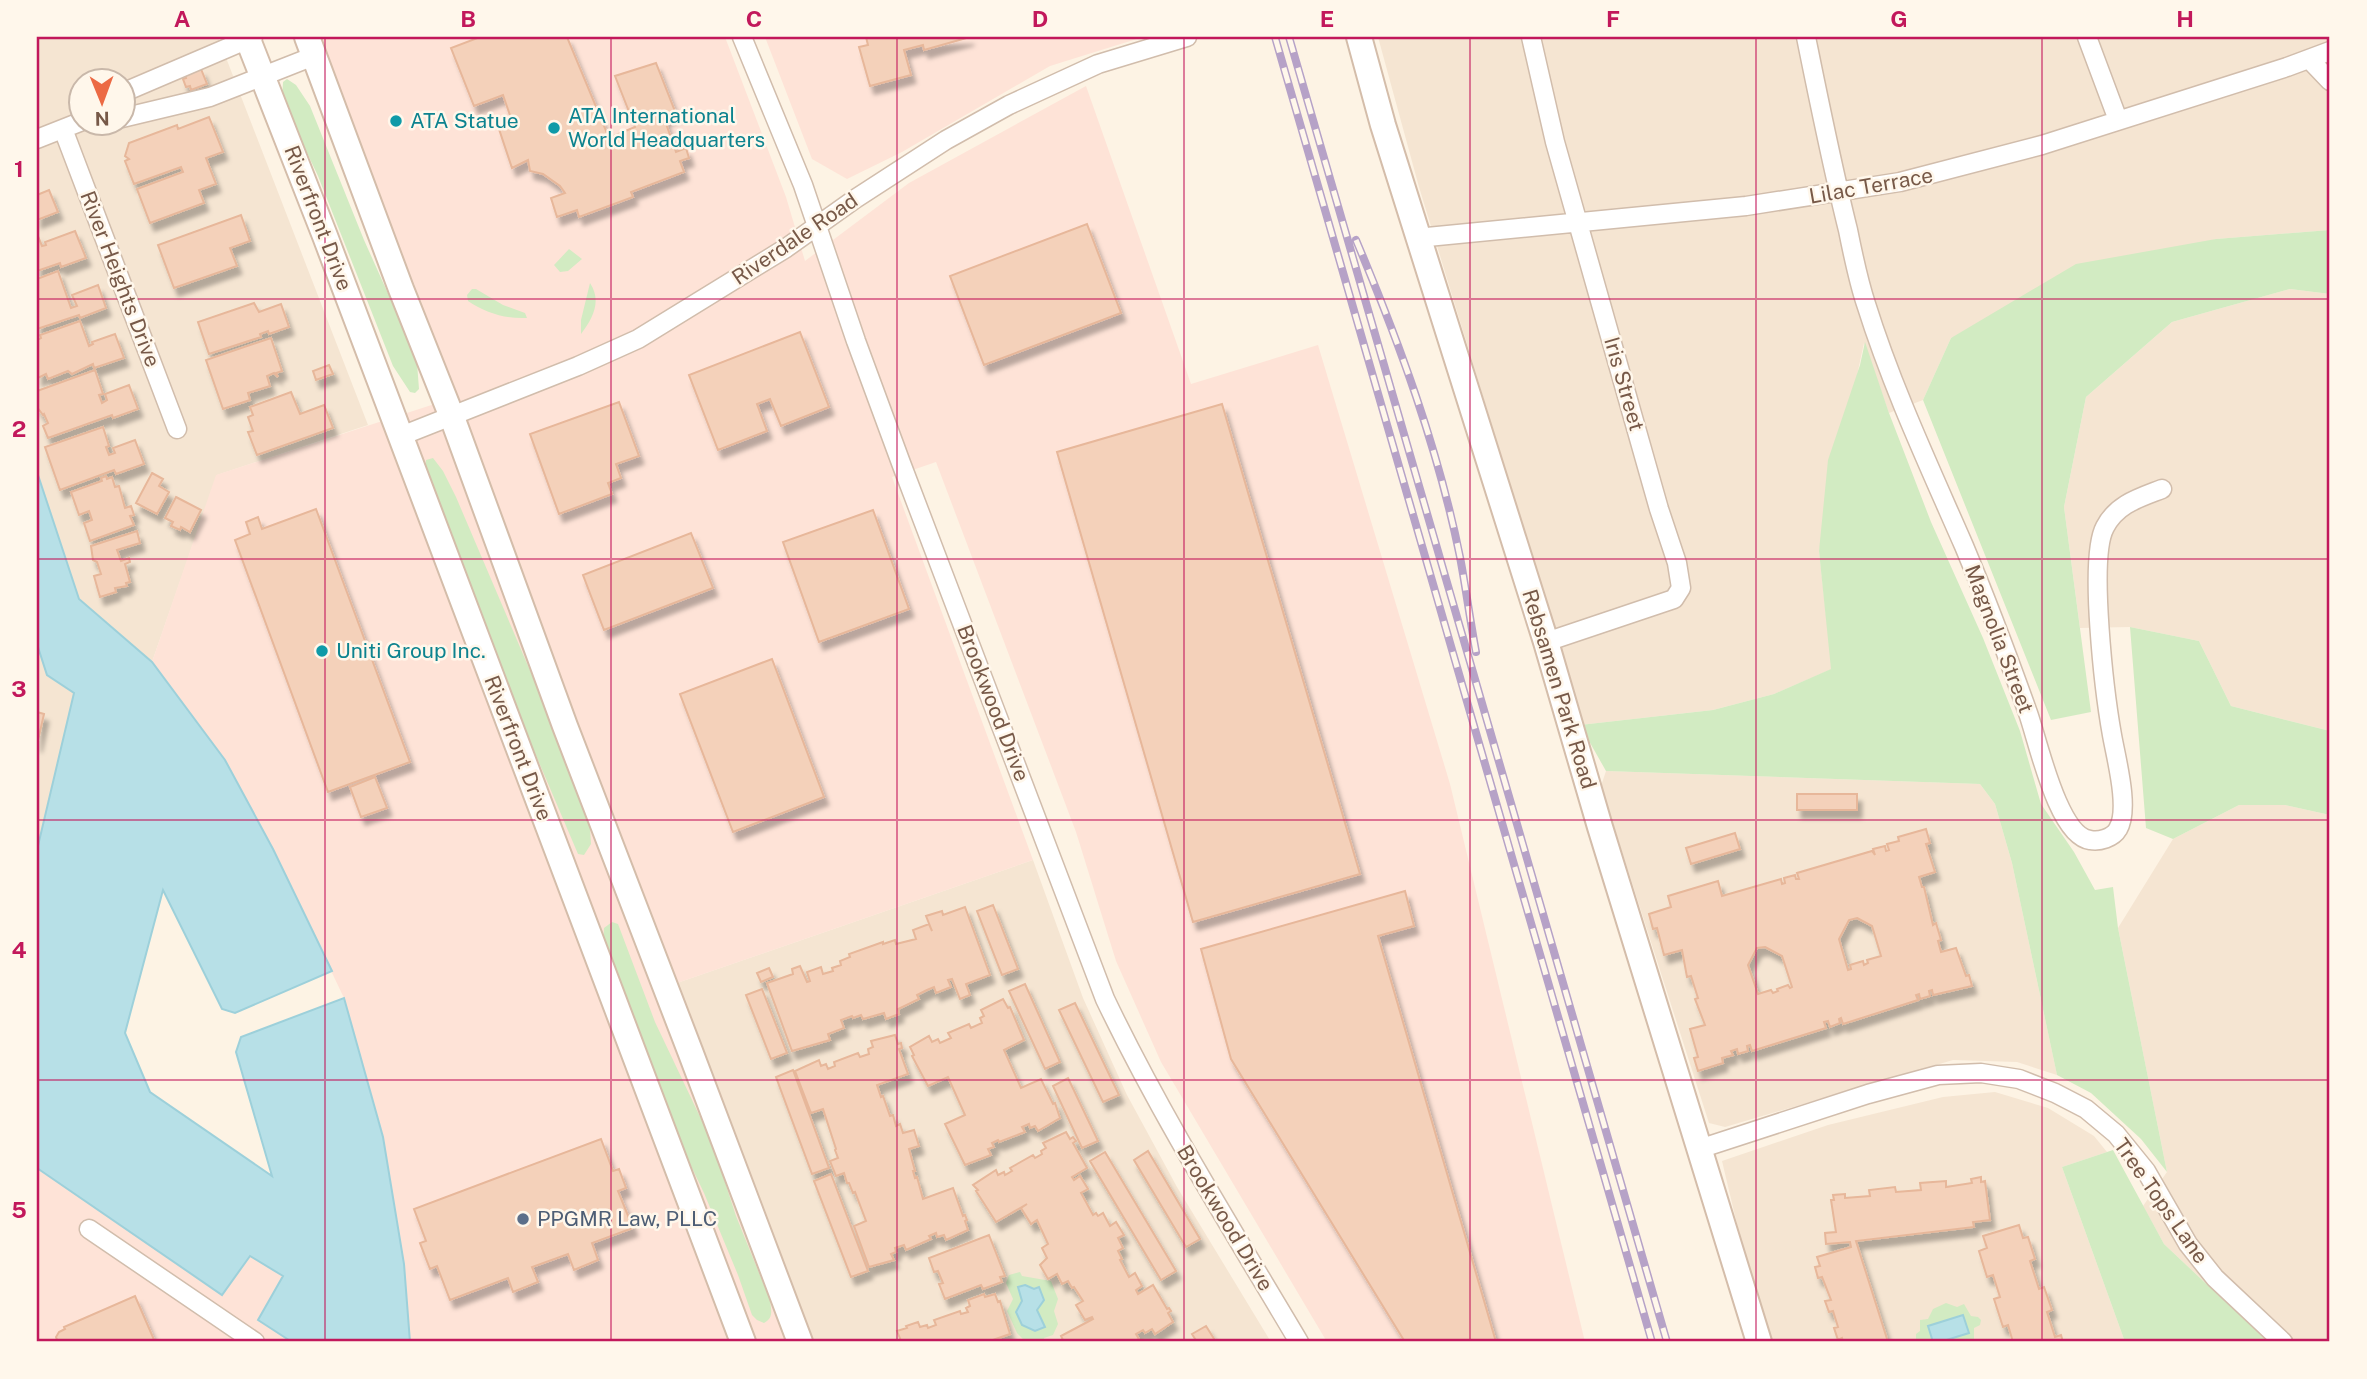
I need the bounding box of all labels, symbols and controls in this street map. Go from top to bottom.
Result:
text: A [174,5,191,32]
text: B [460,5,476,32]
text: C [746,5,762,32]
text: D [1032,5,1048,32]
text: E [1320,5,1334,32]
text: F [1606,5,1620,32]
text: G [1890,5,1908,32]
text: H [2176,5,2194,32]
north arrow [66,66,136,136]
place label: ATA International World Headquarters [568,103,765,152]
text: N [95,108,110,130]
place label: ATA Statue [410,108,519,133]
marker: ATA Statue [388,113,404,129]
marker: ATA International World Headquarters [546,120,562,136]
street label: Riverfront Drive [279,142,358,294]
text: 1 [14,155,24,182]
street label: Lilac Terrace [1807,162,1935,209]
street label: River Heights Drive [75,187,166,370]
street label: Riverdale Road [727,187,862,290]
street label: Iris Street [1599,334,1650,434]
text: 2 [12,415,26,442]
street label: Magnolia Street [1960,561,2039,716]
street label: Rebsamen Park Road [1517,586,1602,792]
street label: Brookwood Drive [952,621,1035,785]
place label: Uniti Group Inc. [336,638,486,663]
marker: Uniti Group Inc. [314,643,330,659]
street label: Riverfront Drive [479,672,558,824]
text: 3 [11,675,27,702]
text: 4 [11,936,27,963]
street label: Tree Tops Lane [2109,1133,2214,1268]
street label: Brookwood Drive [1172,1140,1279,1295]
text: 5 [11,1196,27,1223]
place label: PPGMR Law, PLLC [537,1206,717,1231]
marker: PPGMR Law, PLLC [515,1211,531,1227]

